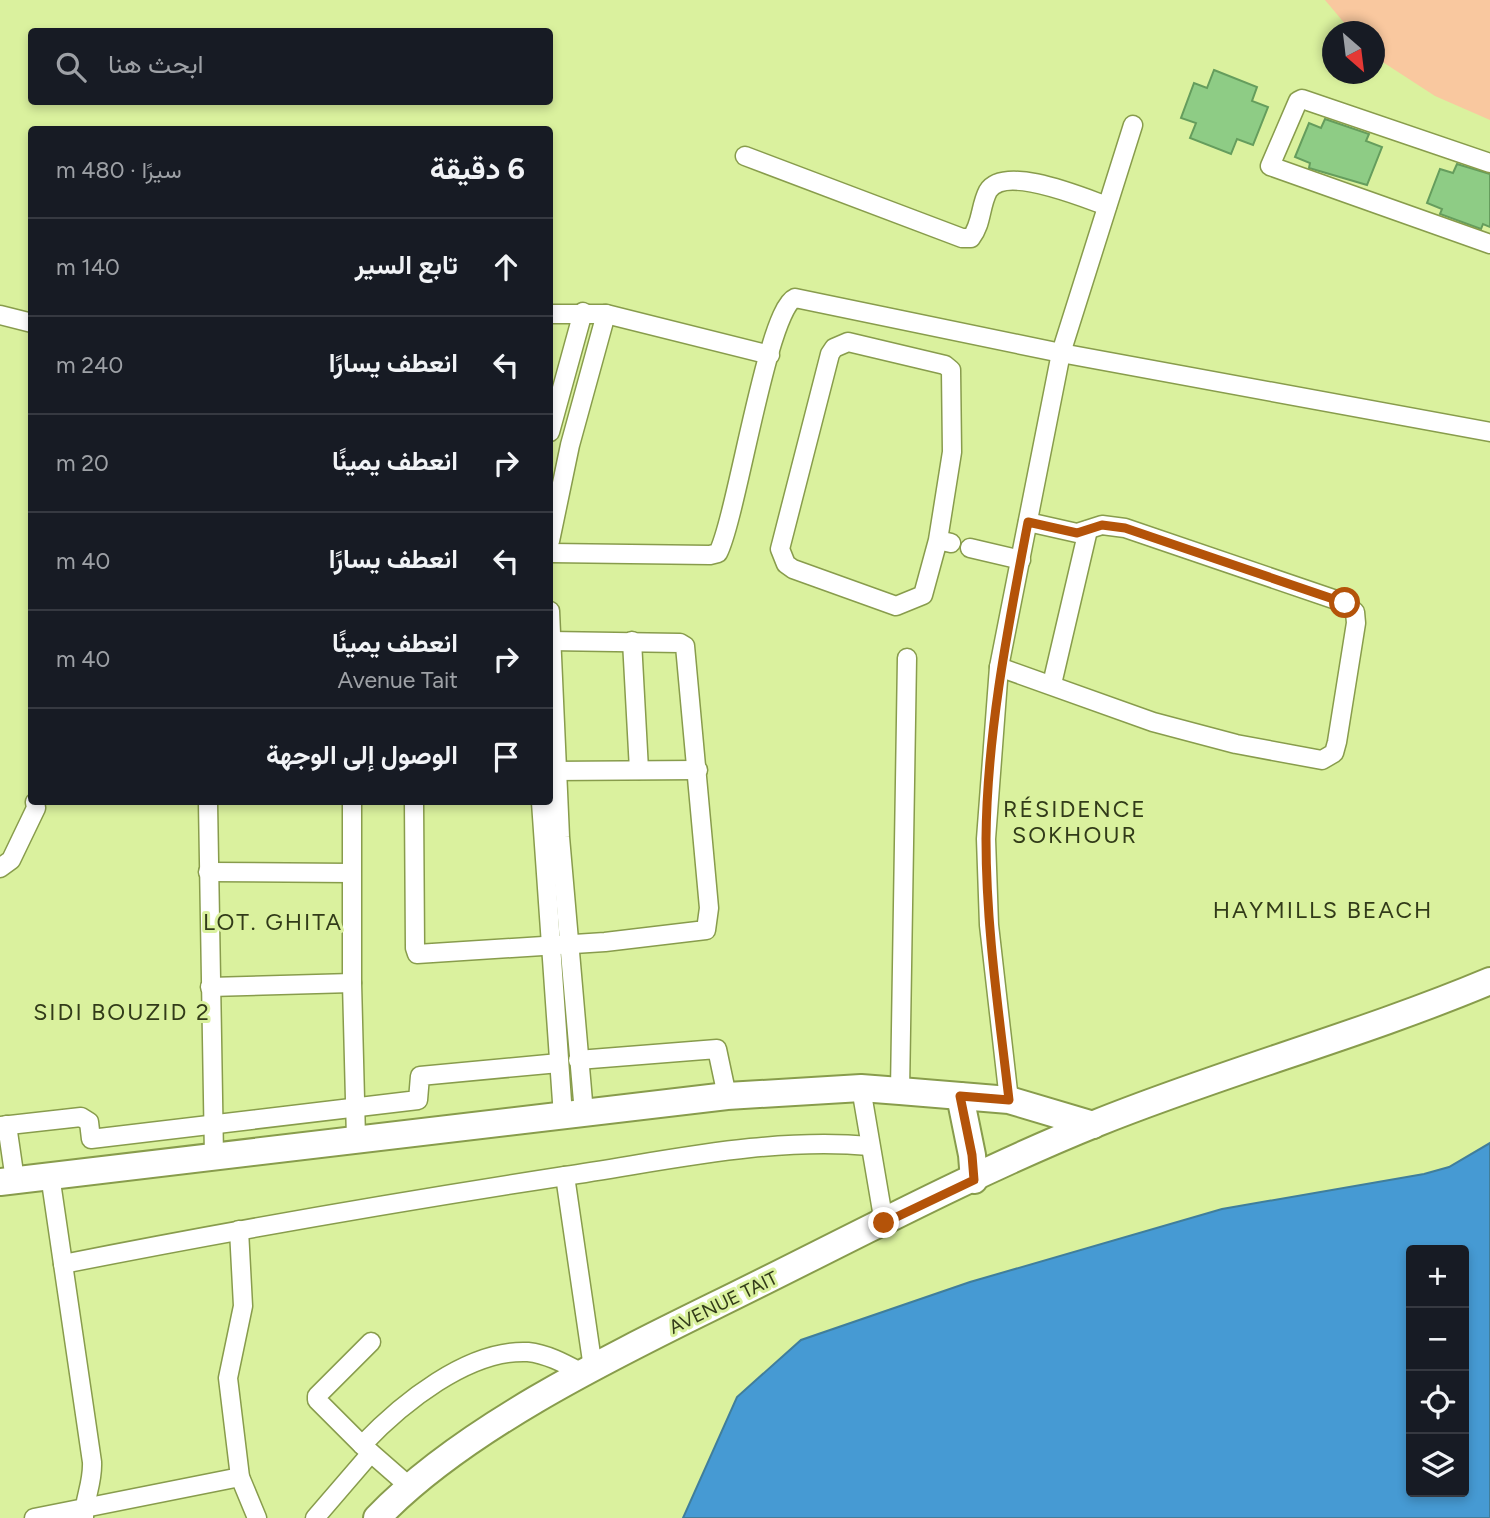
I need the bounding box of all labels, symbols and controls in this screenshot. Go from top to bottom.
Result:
north arrow [1322,21,1385,84]
search box [28,28,553,105]
icon: search [52,48,90,86]
text: ابحث هنا [108,48,204,80]
text: 6 دقيقة [430,150,525,187]
text: سيرًا · 480 m [56,156,182,184]
icon: ahead [487,248,525,286]
text: تابع السير [355,249,458,281]
text: 140 m [56,253,120,281]
icon: left [487,346,525,384]
text: انعطف يسارًا [329,347,458,379]
text: 240 m [56,351,123,379]
icon: right [487,444,525,482]
text: انعطف يمينًا [332,445,458,477]
text: 20 m [56,449,109,477]
icon: left [487,542,525,580]
text: انعطف يسارًا [329,543,458,575]
text: 40 m [56,547,110,575]
route start [1329,587,1360,618]
text: انعطف يمينًا [332,627,458,659]
icon: right [487,640,525,678]
text: 40 m [56,645,110,673]
text: Avenue Tait [338,666,458,694]
icon: arrive [487,738,525,776]
text: الوصول إلى الوجهة [266,739,458,771]
district label: RÉSIDENCE SOKHOUR [1003,795,1147,849]
district label: HAYMILLS BEACH [1213,896,1433,924]
district label: LOT. GHITA [203,908,343,936]
district label: SIDI BOUZID 2 [33,998,211,1026]
route end [868,1207,899,1238]
map controls [1406,1245,1469,1497]
button: + [1406,1245,1469,1308]
street label: AVENUE TAIT [665,1266,782,1339]
button: − [1406,1308,1469,1371]
button: locate [1406,1371,1469,1434]
button: layers [1406,1434,1469,1497]

